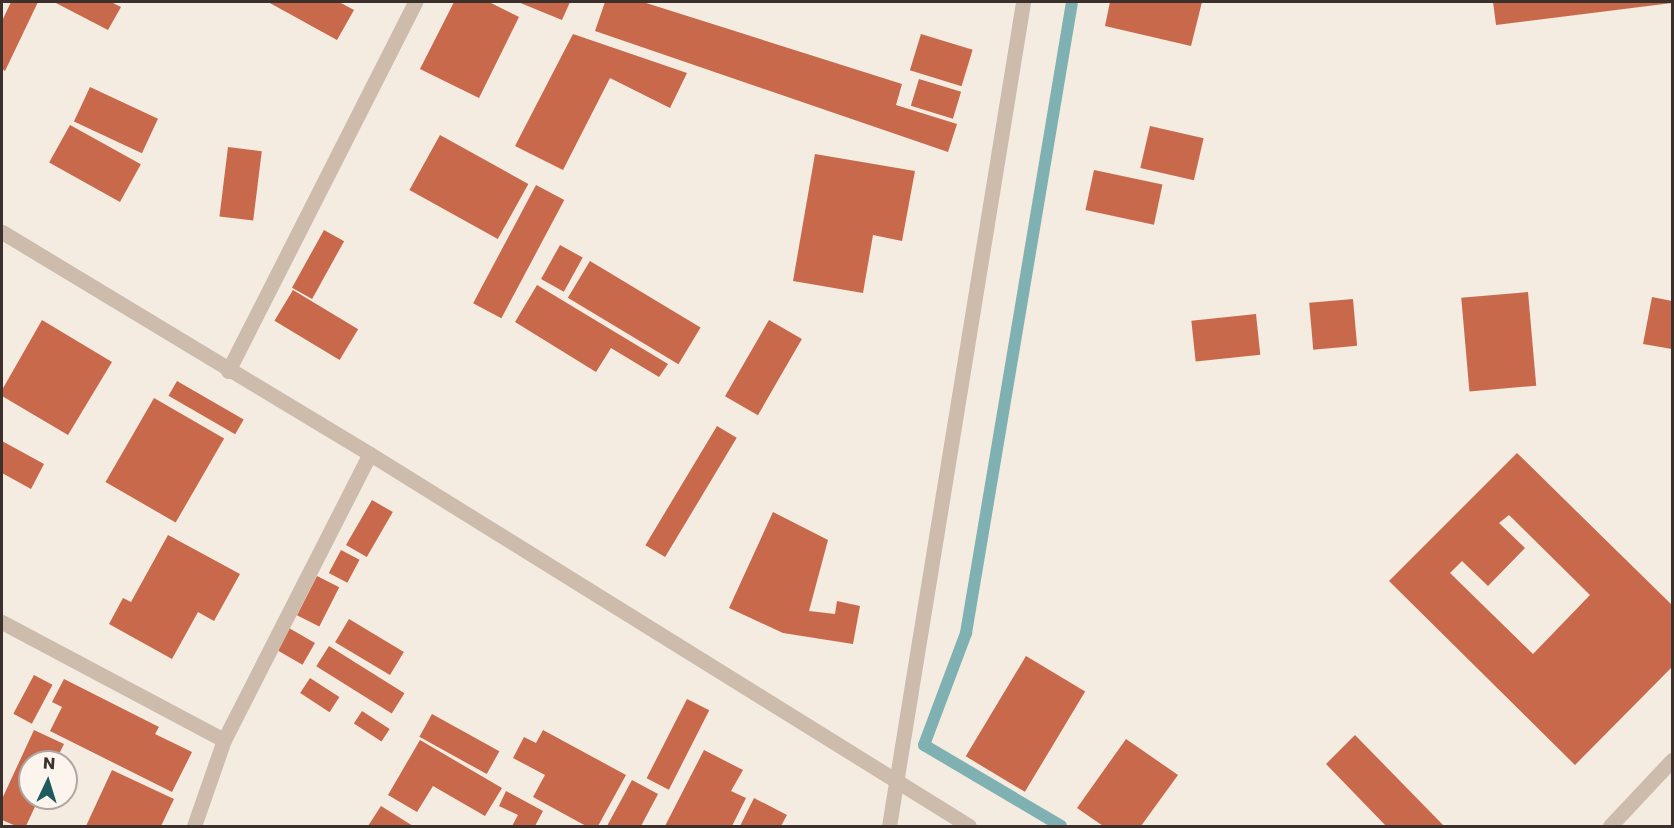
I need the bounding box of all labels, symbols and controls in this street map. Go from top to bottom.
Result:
north arrow [18,750,78,810]
text: N [42,752,56,775]

